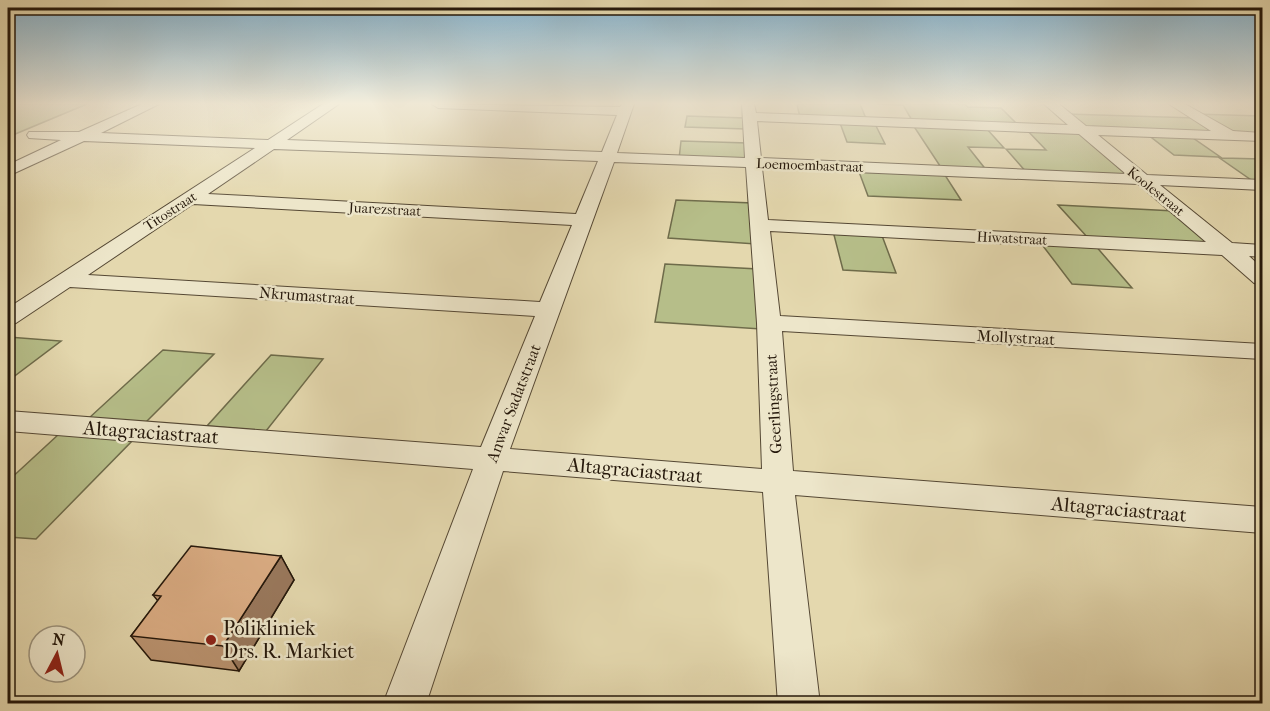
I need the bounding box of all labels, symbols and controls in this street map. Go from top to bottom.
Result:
street label: Loemoembastraat [756,155,864,176]
street label: Koolestraat [1124,163,1188,220]
street label: Titostraat [141,188,200,235]
street label: Juarezstraat [347,199,422,220]
street label: Hiwatstraat [976,228,1048,249]
street label: Nkrumastraat [258,283,356,308]
street label: Mollystraat [976,326,1056,349]
street label: Anwar Sadatstraat [482,341,545,466]
street label: Geerlingstraat [761,353,786,454]
street label: Altagraciastraat [81,416,220,449]
street label: Altagraciastraat [565,453,704,488]
street label: Altagraciastraat [1049,492,1188,527]
place label: Polikliniek Drs. R. Markiet [223,617,354,663]
north arrow [27,624,87,684]
text: N [52,629,67,650]
marker: Polikliniek Drs. R. Markiet [204,633,218,647]

